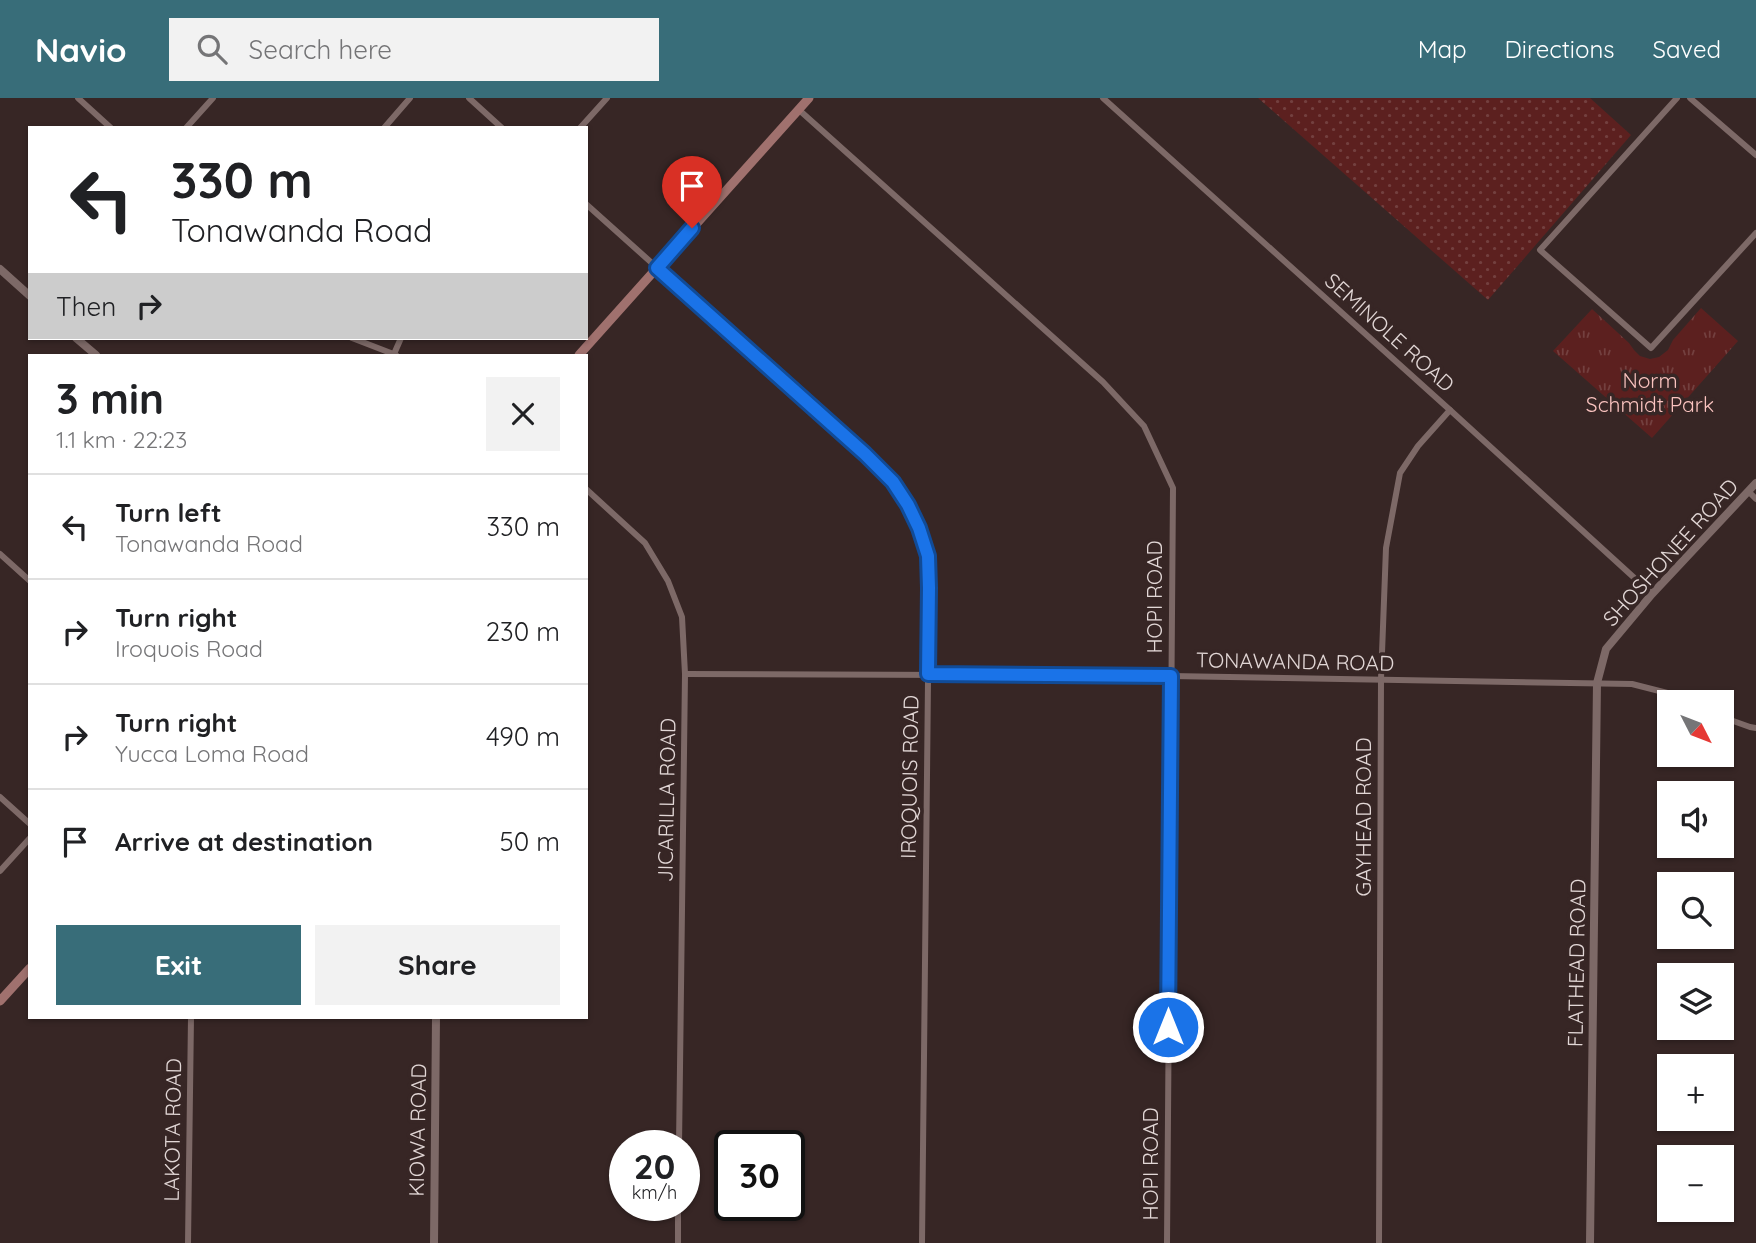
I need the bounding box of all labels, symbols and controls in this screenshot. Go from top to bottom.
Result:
search box [169,18,659,81]
text: Navio [35,29,127,70]
icon: search [193,30,231,68]
text: Search here [249,33,392,66]
text: Map [1418,34,1467,64]
text: Directions [1505,34,1615,64]
text: Saved [1653,34,1721,64]
text: 330 m [171,149,313,210]
icon: left [56,154,147,245]
pin [662,156,722,228]
icon: arrive [673,167,711,205]
text: Tonawanda Road [171,210,433,250]
street label: SEMINOLE ROAD [1320,267,1460,397]
icon: right [130,287,168,325]
text: Then [56,290,116,323]
park label: Norm Schmidt Park [1586,367,1714,417]
text: 3 min [56,372,164,425]
button: close [486,377,560,451]
text: 1.1 km · 22:23 [56,425,187,454]
street label: SHOSHONEE ROAD [1597,473,1743,631]
text: Turn left [115,496,222,529]
icon: left [56,508,94,546]
text: 330 m [486,510,560,543]
text: Tonawanda Road [115,529,303,558]
street label: HOPI ROAD [1141,540,1167,654]
text: Turn right [115,601,237,634]
icon: right [56,613,94,651]
text: 230 m [486,615,560,648]
text: Iroquois Road [115,634,263,663]
street label: TONAWANDA ROAD [1196,646,1394,676]
north arrow [1657,690,1734,766]
map controls [1657,690,1734,1222]
street label: IROQUOIS ROAD [895,695,923,859]
text: Turn right [115,706,237,739]
icon: right [56,718,94,756]
street label: JICARILLA ROAD [652,718,680,882]
text: 490 m [486,720,560,753]
street label: GAYHEAD ROAD [1350,737,1376,897]
text: Yucca Loma Road [115,739,309,768]
button: sound [1657,781,1734,858]
icon: arrive [56,823,94,861]
text: Arrive at destination [115,825,373,858]
text: 50 m [500,825,560,858]
button: search [1657,872,1734,949]
street label: FLATHEAD ROAD [1562,879,1590,1047]
button: Exit [56,925,301,1005]
button: Share [315,925,560,1005]
button: layers [1657,963,1734,1040]
position arrow [1131,990,1205,1064]
button: + [1657,1054,1734,1131]
street label: LAKOTA ROAD [158,1058,186,1202]
street label: KIOWA ROAD [403,1063,431,1197]
street label: HOPI ROAD [1137,1107,1163,1221]
speed limit sign: 30 [714,1130,805,1221]
text: 20 [634,1144,675,1188]
button: − [1657,1145,1734,1222]
text: km/h [632,1181,677,1204]

